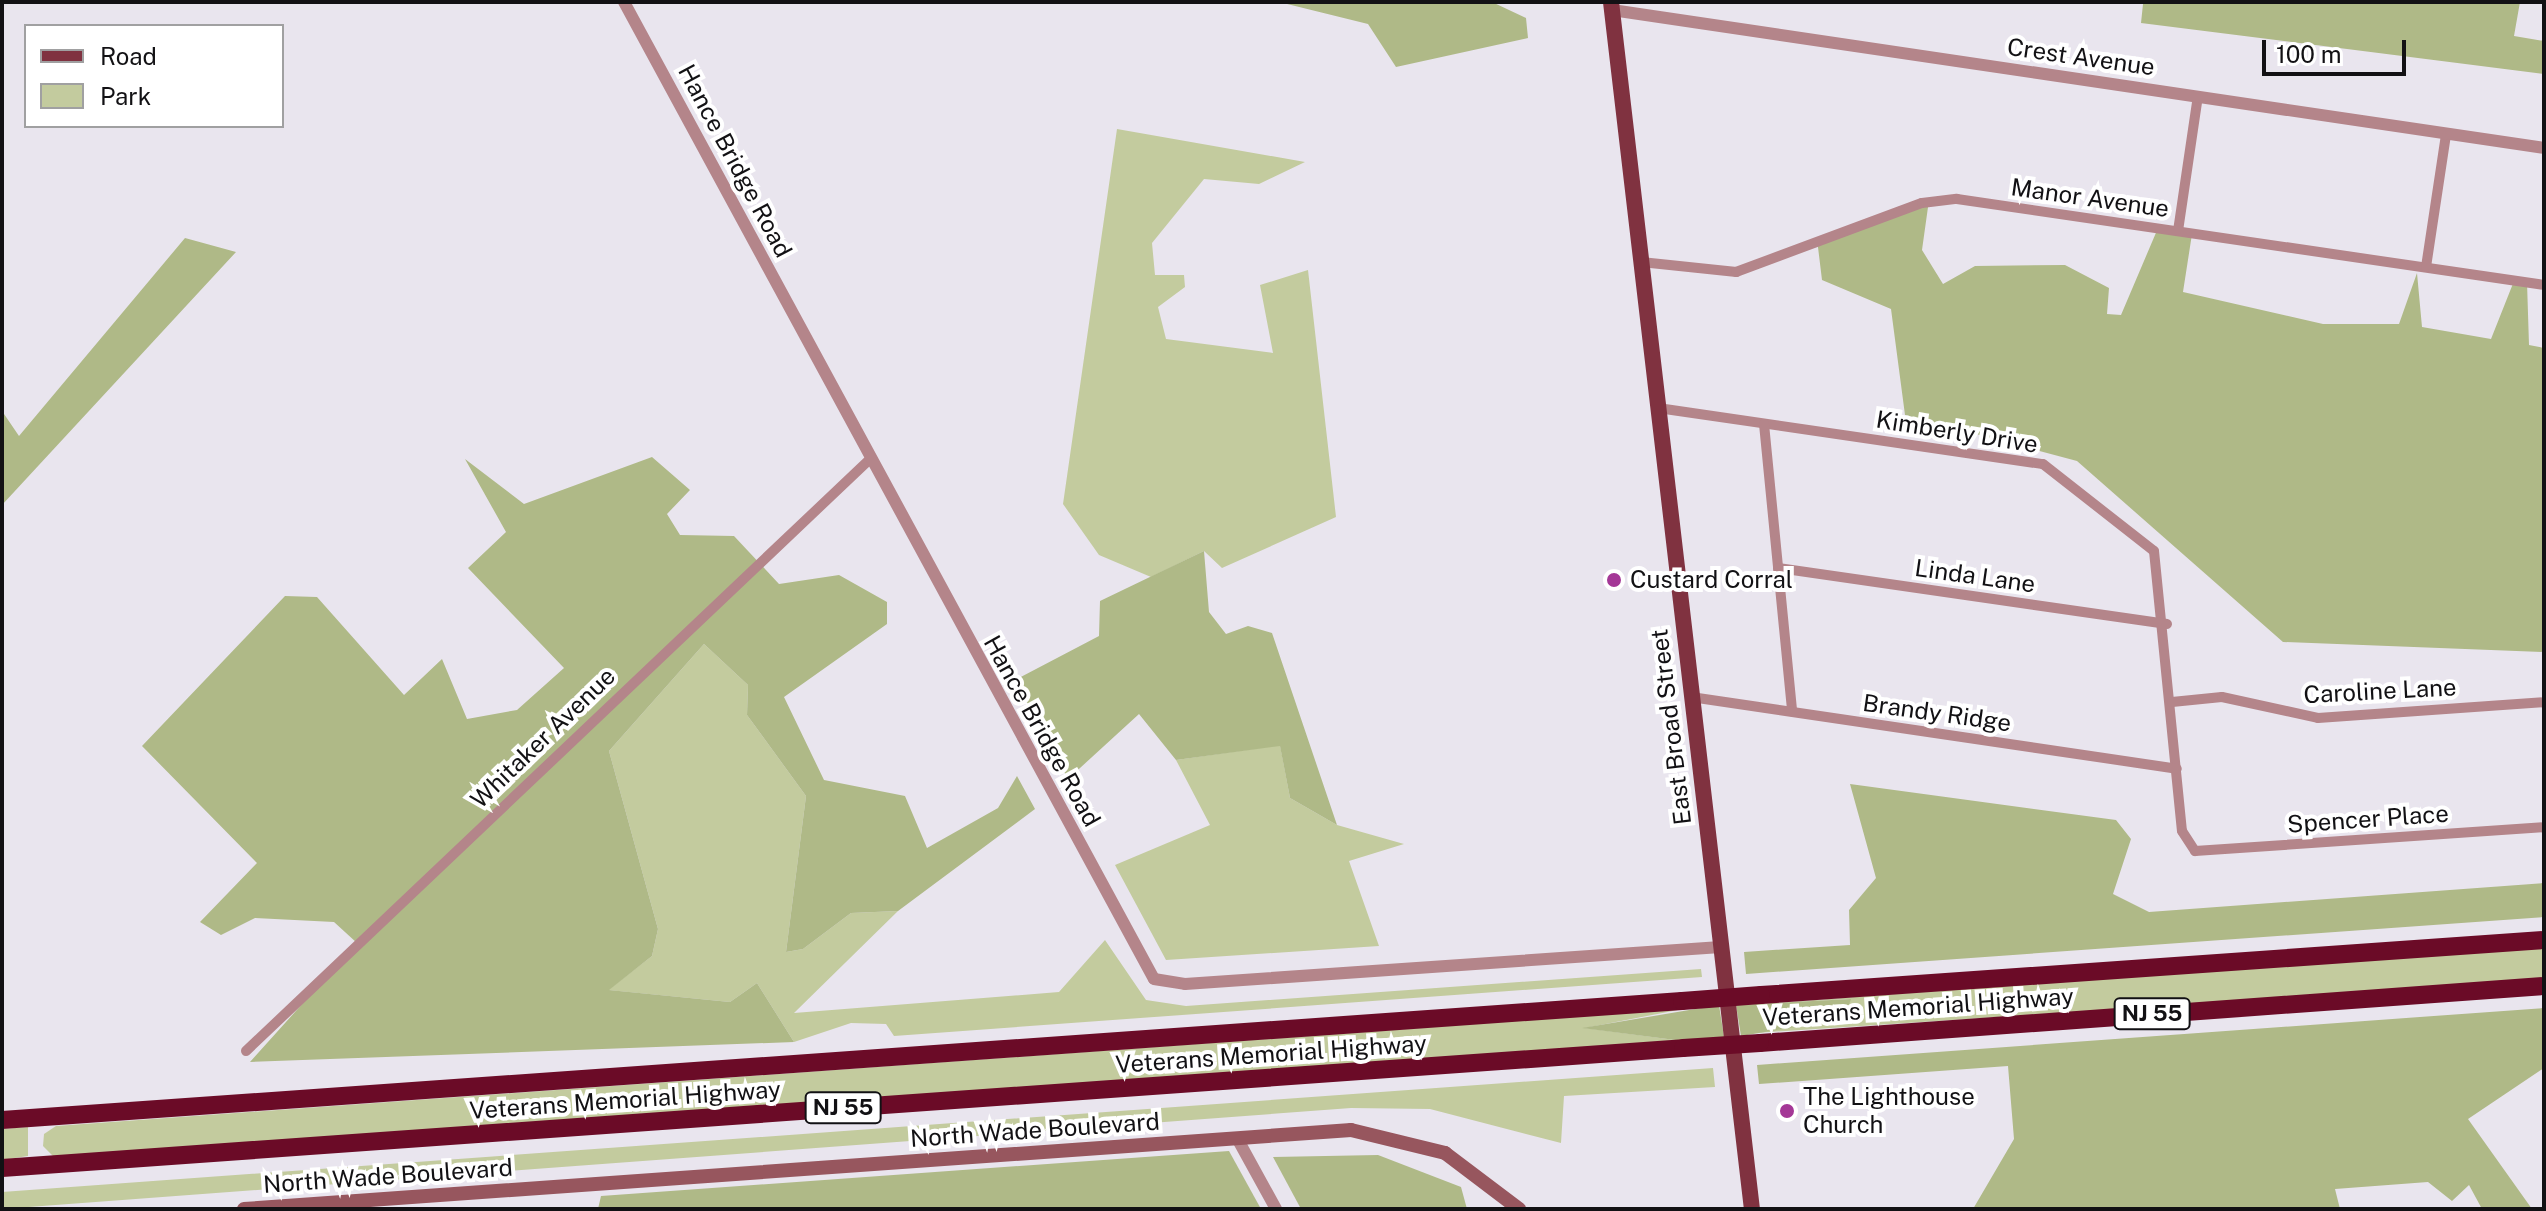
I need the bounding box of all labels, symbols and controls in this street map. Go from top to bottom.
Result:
legend [24,24,284,128]
scale bar [2266,24,2410,74]
street label: Crest Avenue [2005,32,2157,82]
text: 100 m [2276,40,2342,68]
text: Road [100,42,157,70]
street label: Hance Bridge Road [672,60,798,262]
text: Park [100,82,151,110]
street label: Manor Avenue [2009,173,2171,223]
street label: Kimberly Drive [1874,405,2040,459]
street label: Linda Lane [1913,553,2037,599]
place label: Custard Corral [1630,566,1793,594]
marker: Custard Corral [1605,571,1623,589]
street label: East Broad Street [1645,627,1697,827]
street label: Hance Bridge Road [977,630,1107,832]
street label: Whitaker Avenue [465,662,621,814]
street label: Caroline Lane [2303,673,2457,709]
street label: Brandy Ridge [1861,688,2013,738]
street label: Spencer Place [2286,799,2450,839]
street label: Veterans Memorial Highway [1761,982,2075,1032]
road number: NJ 55 [2112,996,2192,1032]
street label: Veterans Memorial Highway [1114,1029,1428,1079]
street label: Veterans Memorial Highway [468,1075,782,1125]
place label: The Lighthouse Church [1803,1083,1975,1139]
road number: NJ 55 [803,1090,883,1126]
marker: The Lighthouse Church [1778,1102,1796,1120]
street label: North Wade Boulevard [909,1107,1161,1153]
street label: North Wade Boulevard [262,1153,514,1199]

